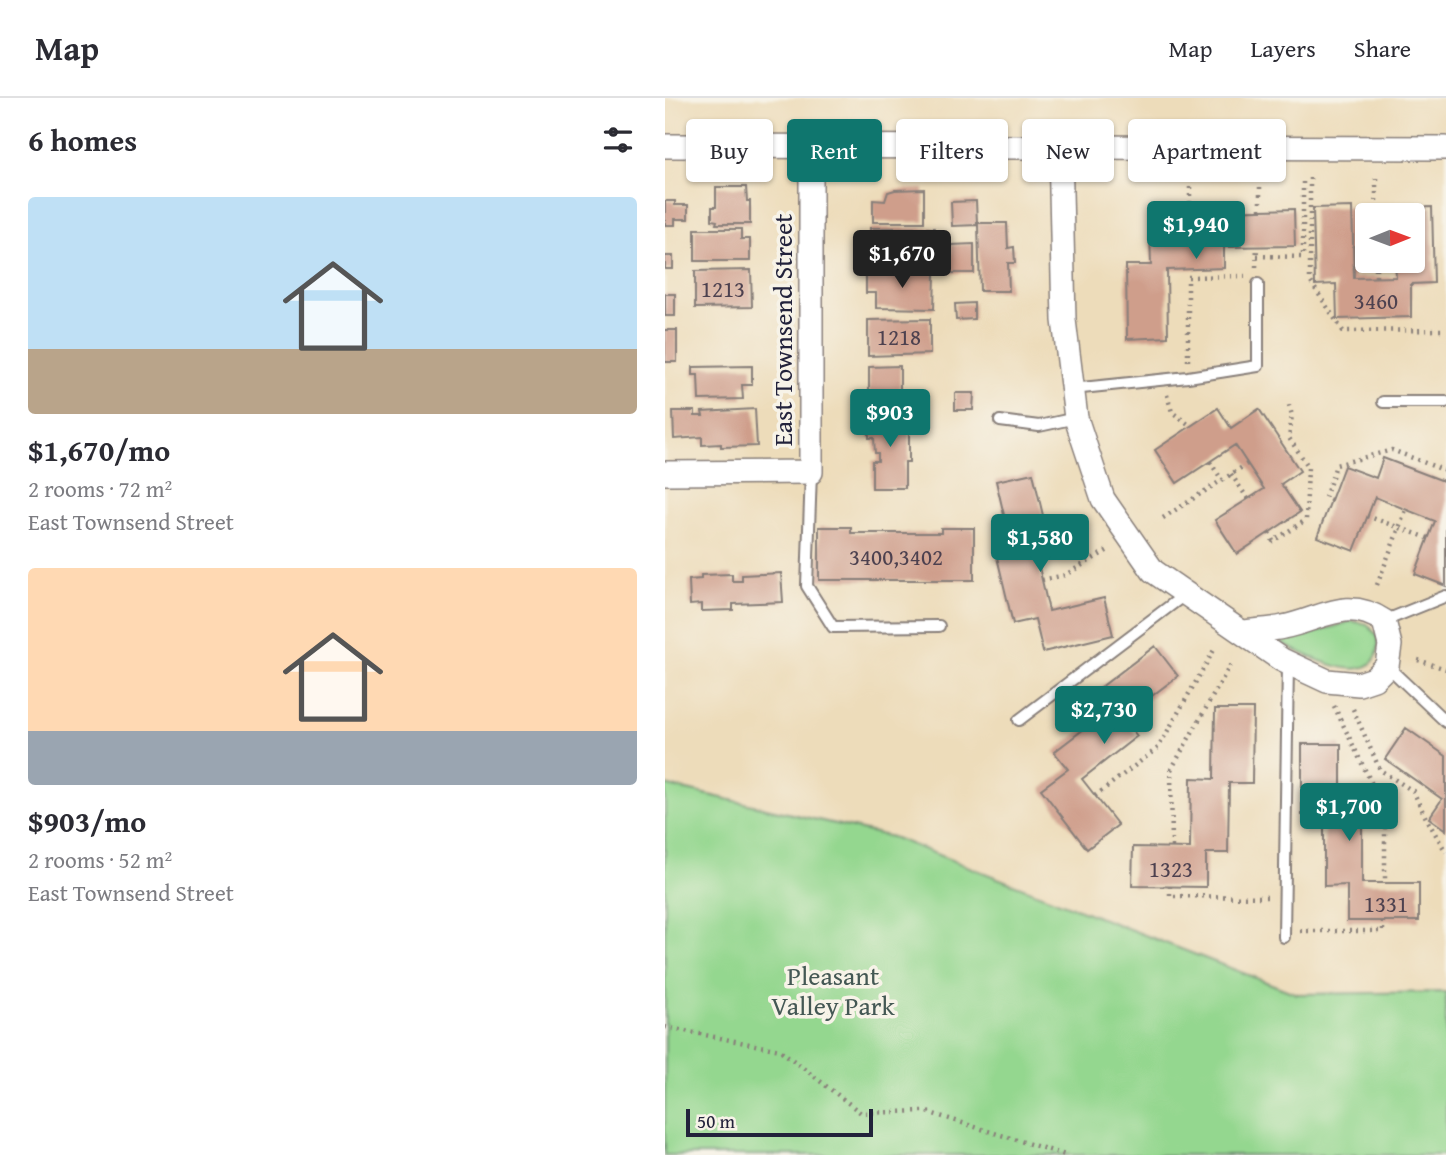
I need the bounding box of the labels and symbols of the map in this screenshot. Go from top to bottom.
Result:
pin: $1,940 [1139,202,1253,261]
north arrow [1355,203,1425,273]
street label: East Townsend Street [763,214,802,446]
pin: $1,670 [845,230,959,290]
house number: 1213 [701,272,745,305]
house number: 3460 [1354,284,1398,317]
house number: 1218 [877,320,921,353]
pin: $903 [849,390,931,449]
pin: $1,580 [983,514,1097,574]
house number: 3400,3402 [849,540,943,573]
pin: $2,730 [1047,686,1161,746]
pin: $1,700 [1292,784,1406,843]
house number: 1323 [1149,852,1193,885]
house number: 1331 [1364,887,1408,920]
park label: Pleasant Valley Park [771,956,896,1025]
scale bar [686,1106,873,1138]

